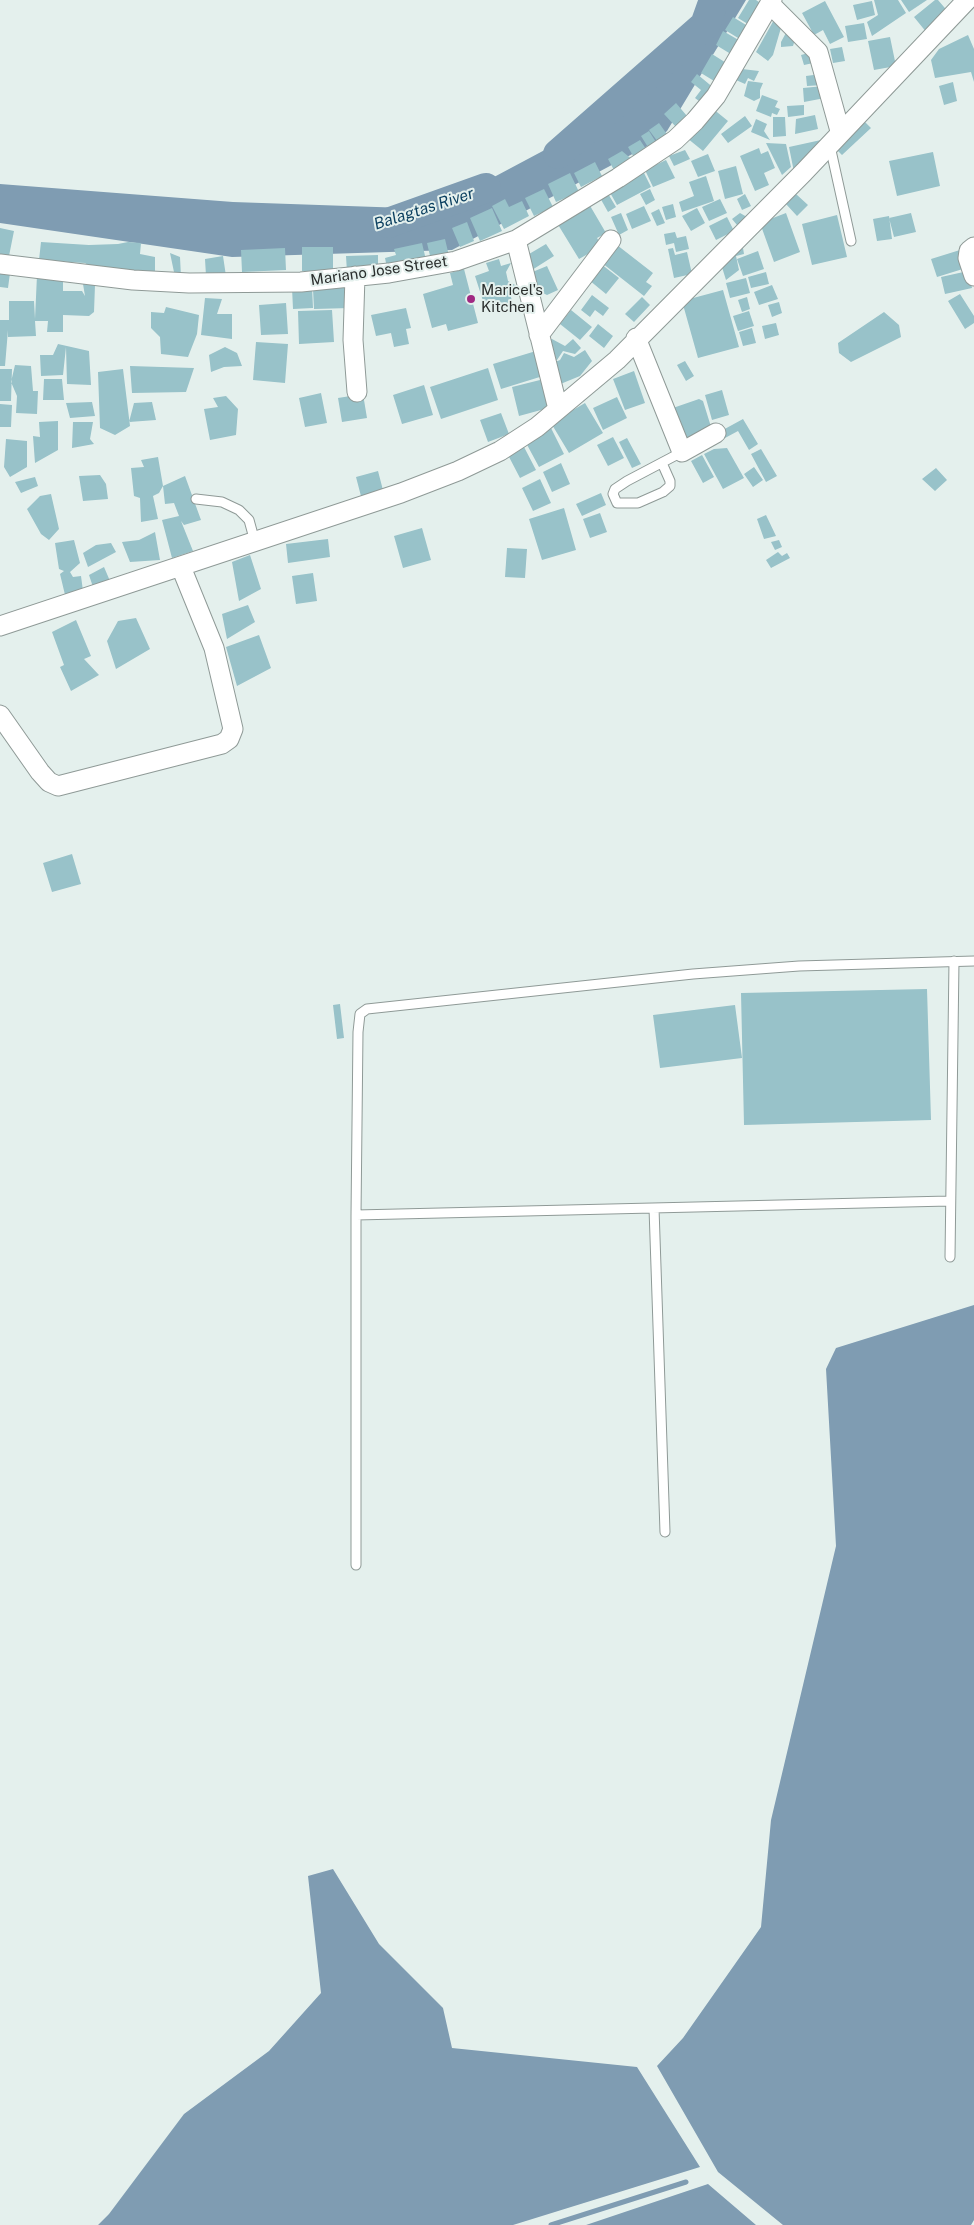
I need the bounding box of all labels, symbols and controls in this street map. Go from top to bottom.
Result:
water label: Balagtas River [371,184,477,234]
street label: Mariano Jose Street [309,252,449,290]
place label: Maricel's Kitchen [481,281,543,316]
marker: Maricel's Kitchen [465,293,477,305]

